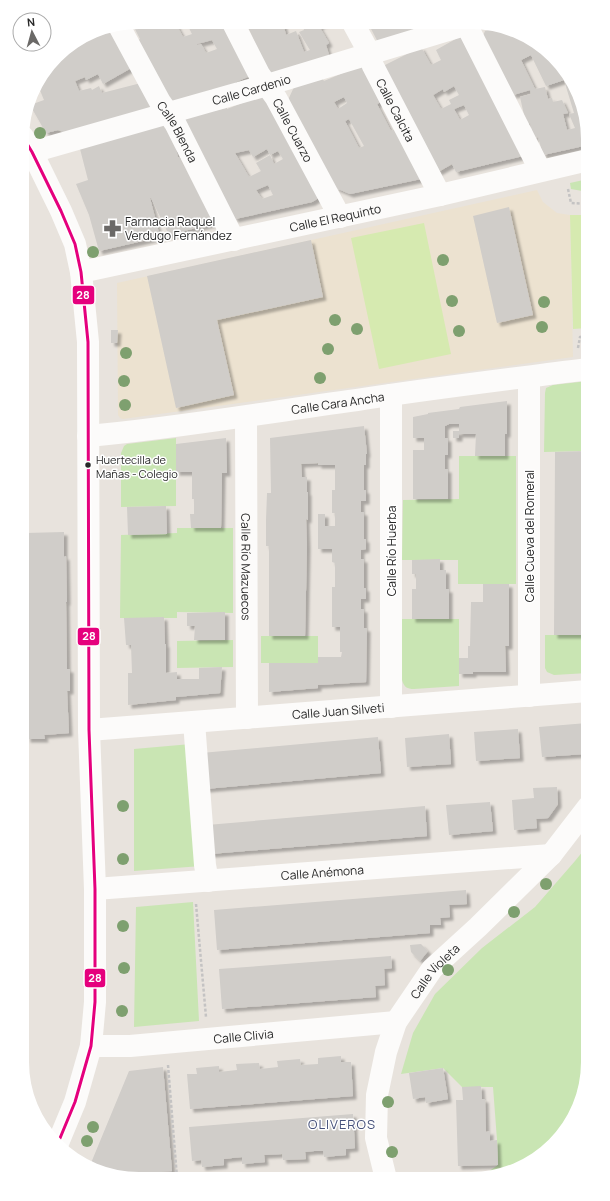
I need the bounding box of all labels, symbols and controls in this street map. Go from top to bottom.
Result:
north arrow [12,12,52,52]
text: N [26,14,36,29]
street label: Calle Cardenio [210,70,292,109]
street label: Calle Calcita [372,75,419,145]
street label: Calle Cuarzo [269,95,317,165]
street label: Calle Blenda [153,97,202,165]
street label: Calle El Requinto [288,199,382,236]
place label: Farmacia Raquel Verdugo Fernández [125,213,232,244]
pharmacy icon: Farmacia Raquel Verdugo Fernández [102,218,122,238]
line badge: 28 [72,285,95,305]
text: 28 [76,287,90,302]
street label: Calle Cara Ancha [290,387,385,418]
place label: Huertecilla de Mañas - Colegio [96,452,178,481]
marker: Huertecilla de Mañas - Colegio [83,460,93,470]
street label: Calle Cueva del Romeral [521,470,538,602]
street label: Calle Río Huerba [383,506,400,596]
street label: Calle Río Mazuecos [238,513,255,621]
line badge: 28 [77,627,100,646]
text: 28 [82,628,96,643]
street label: Calle Juan Silveti [291,698,385,723]
street label: Calle Anémona [280,860,364,884]
street label: Calle Violeta [406,939,463,1002]
line badge: 28 [84,968,106,988]
text: 28 [88,970,102,985]
street label: Calle Clivia [213,1025,274,1047]
district label: OLIVEROS [308,1115,376,1133]

